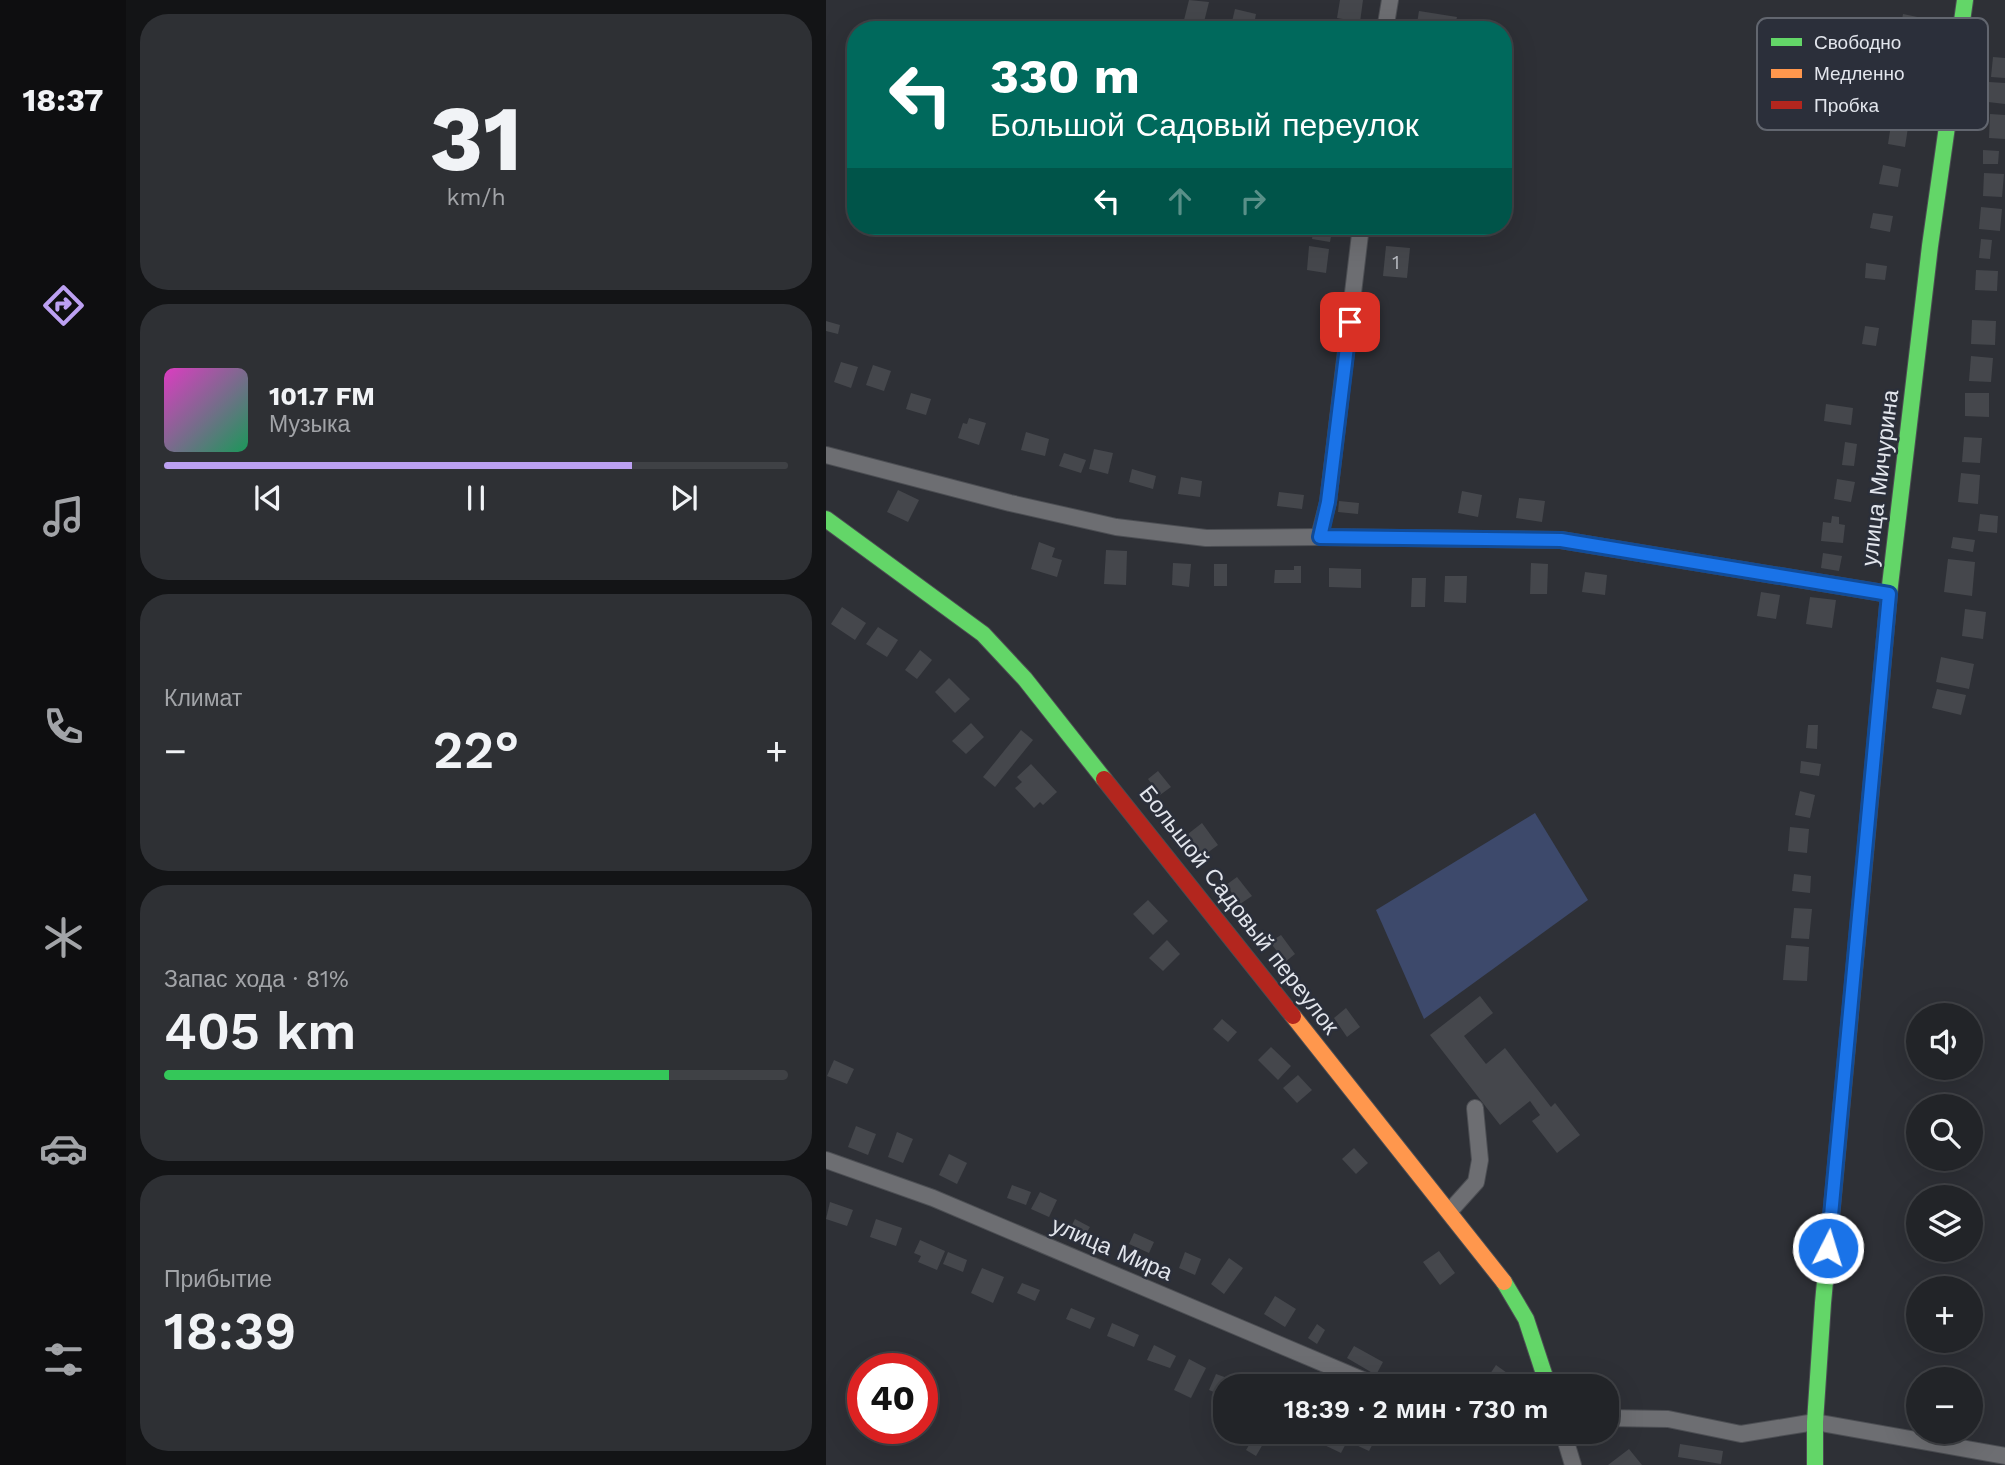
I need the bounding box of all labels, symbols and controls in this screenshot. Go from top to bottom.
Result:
legend [1757,18,1988,130]
text: Свободно [1814,31,1901,54]
text: 330 m [990,47,1140,105]
icon: left [875,49,966,140]
text: Медленно [1814,62,1904,85]
text: 18:37 [22,81,104,119]
text: 31 [429,85,523,192]
text: Пробка [1814,94,1879,117]
text: Большой Садовый переулок [990,106,1419,144]
icon: left [1088,182,1126,220]
icon: ahead [1161,182,1199,220]
icon: right [1234,182,1272,220]
text: km/h [446,184,506,211]
house number: 1 [1392,251,1400,274]
icon: directions [39,281,88,330]
pin [1320,292,1380,352]
icon: arrive [1331,303,1369,341]
text: 101.7 FM [269,381,375,411]
street label: улица Мичурина [1856,388,1904,568]
text: Музыка [269,411,350,438]
icon: previous [249,479,287,517]
icon: pause [457,479,495,517]
icon: next [665,479,703,517]
icon: music [39,492,88,541]
text: Климат [164,685,242,712]
icon: phone [39,702,88,751]
text: 22° [433,720,519,781]
text: − [164,729,187,773]
text: + [765,729,788,773]
street label: Большой Садовый переулок [1134,780,1345,1040]
icon: climate [39,913,88,962]
text: Запас хода · 81% [164,966,349,993]
text: 405 km [164,1001,356,1062]
map controls [1906,1003,1983,1444]
button: sound [1906,1003,1983,1080]
button: search [1906,1094,1983,1171]
icon: car [39,1124,88,1173]
button: layers [1906,1185,1983,1262]
street label: улица Мира [1048,1211,1177,1287]
position arrow [1791,1211,1865,1285]
text: Прибытие [164,1266,272,1293]
button: + [1906,1276,1983,1353]
text: 18:39 [164,1301,296,1362]
icon: filters [39,1335,88,1384]
speed limit sign: 40 [847,1353,938,1444]
button: − [1906,1367,1983,1444]
text: 18:39 · 2 мин · 730 m [1284,1394,1548,1424]

